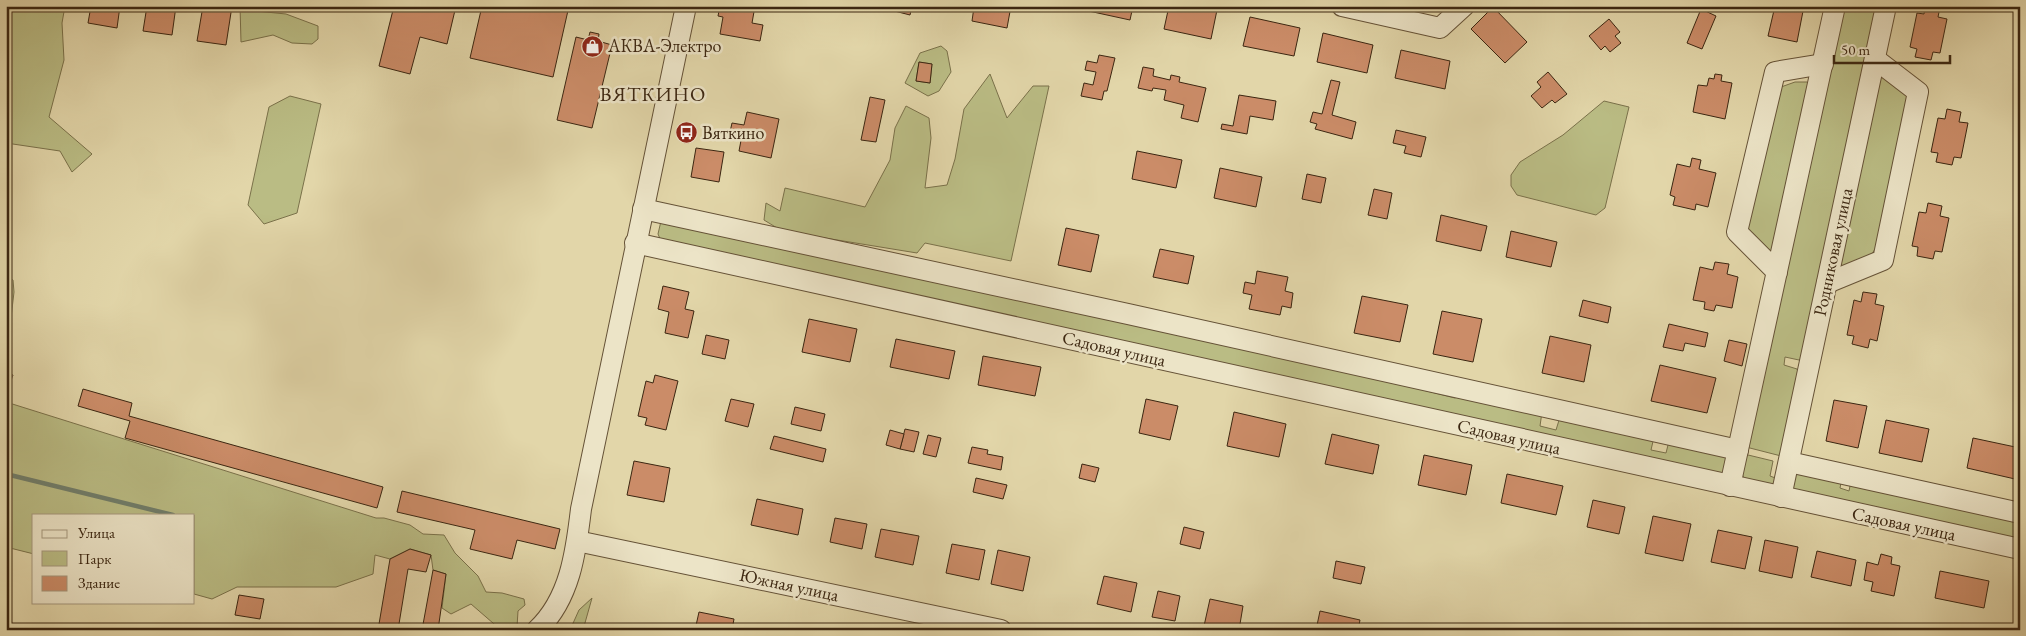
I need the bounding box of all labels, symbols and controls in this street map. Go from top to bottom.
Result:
scale bar [1834,32,1950,64]
shop icon: АКВА-Электро [580,34,604,58]
place label: АКВА-Электро [607,34,722,57]
text: 50 m [1841,40,1870,59]
district label: ВЯТКИНО [600,81,706,107]
bus stop icon: Вяткино [674,121,698,145]
place label: Вяткино [702,121,764,144]
street label: Родниковая улица [1808,185,1857,318]
street label: Садовая улица [1060,325,1169,372]
street label: Садовая улица [1455,413,1564,460]
street label: Садовая улица [1850,501,1959,546]
legend [32,514,195,604]
text: Улица [77,523,115,542]
text: Парк [78,549,111,568]
street label: Южная улица [737,563,842,606]
text: Здание [78,573,120,592]

